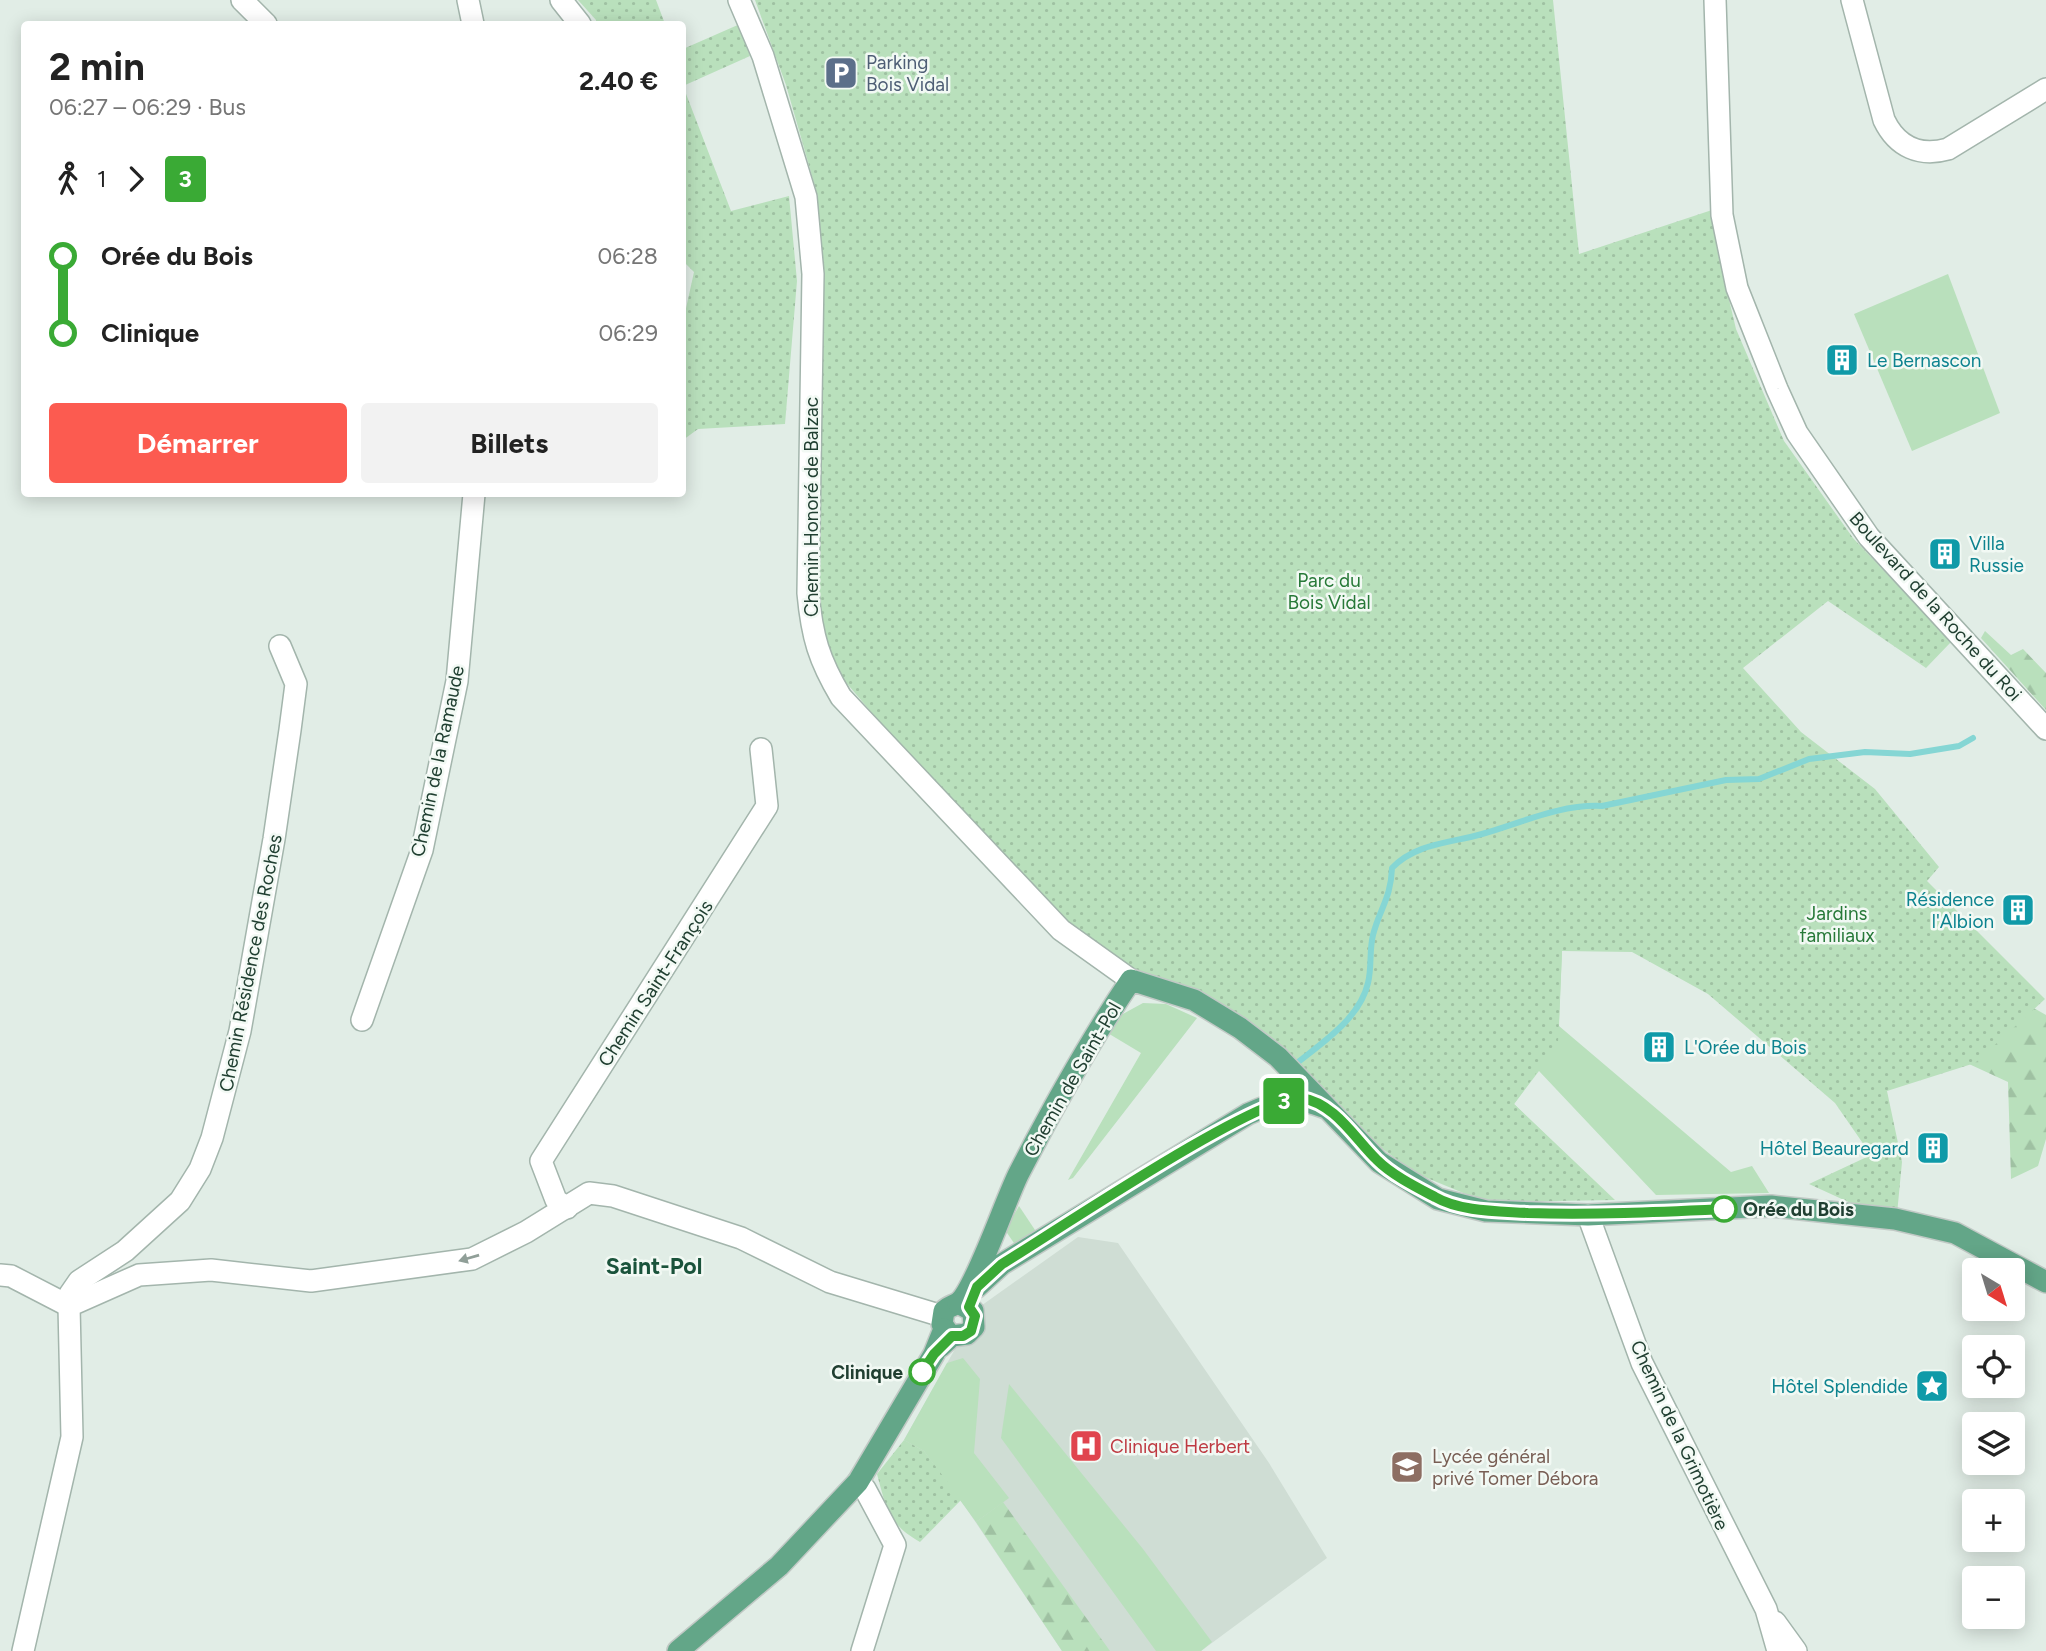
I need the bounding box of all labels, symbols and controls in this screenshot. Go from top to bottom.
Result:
text: 2 min [49,44,145,90]
place label: Parking Bois Vidal [866,51,949,96]
parking icon: Parking Bois Vidal [822,54,860,92]
text: 2.40 € [579,65,658,97]
text: 06:27 – 06:29 · Bus [49,93,246,121]
icon: walk [49,160,87,198]
icon: forward [117,160,155,198]
text: 3 [179,164,192,193]
text: 1 [97,165,107,193]
text: Orée du Bois [101,240,253,272]
text: 06:28 [597,242,658,270]
text: Clinique [101,317,199,349]
text: 06:29 [599,319,658,347]
building icon: Le Bernascon [1823,341,1861,379]
place label: Le Bernascon [1867,349,1981,372]
street label: Chemin Honoré de Balzac [800,397,823,617]
button: Démarrer [49,403,347,483]
button: Billets [361,403,658,483]
street label: Boulevard de la Roche du Roi [1845,507,2027,706]
place label: Villa Russie [1969,532,2024,577]
building icon: Villa Russie [1926,535,1964,573]
park label: Parc du Bois Vidal [1287,569,1371,614]
street label: Chemin de la Ramaude [406,663,469,859]
street label: Chemin Résidence des Roches [214,832,287,1094]
place label: Résidence l'Albion [1906,888,1994,933]
building icon: Résidence l'Albion [1999,891,2037,929]
street label: Chemin Saint-François [593,896,718,1071]
park label: Jardins familiaux [1799,902,1875,947]
street label: Chemin de Saint-Pol [1019,998,1126,1160]
building icon: L'Orée du Bois [1640,1028,1678,1066]
place label: L'Orée du Bois [1684,1036,1807,1059]
line badge: 3 [1261,1078,1307,1124]
text: 3 [1277,1086,1291,1115]
building icon: Hôtel Beauregard [1914,1129,1952,1167]
place label: Hôtel Beauregard [1760,1137,1909,1160]
marker: Orée du Bois [1711,1196,1737,1222]
place label: Orée du Bois [1743,1198,1854,1221]
district label: Saint-Pol [606,1252,702,1280]
one-way arrow [458,1253,479,1263]
north arrow [1962,1258,2025,1321]
map controls [1962,1258,2025,1629]
button: locate [1962,1335,2025,1398]
street label: Chemin de la Grimotière [1625,1337,1734,1534]
marker: Clinique [909,1359,935,1385]
place label: Clinique [831,1361,903,1384]
place icon: Hôtel Splendide [1913,1367,1951,1405]
place label: Hôtel Splendide [1771,1375,1908,1398]
button: layers [1962,1412,2025,1475]
hospital icon: Clinique Herbert [1067,1427,1105,1465]
place label: Clinique Herbert [1110,1435,1250,1458]
place label: Lycée général privé Tomer Débora [1432,1445,1599,1490]
school or university icon: Lycée général privé Tomer Débora [1388,1448,1426,1486]
button: + [1962,1489,2025,1552]
button: − [1962,1566,2025,1629]

